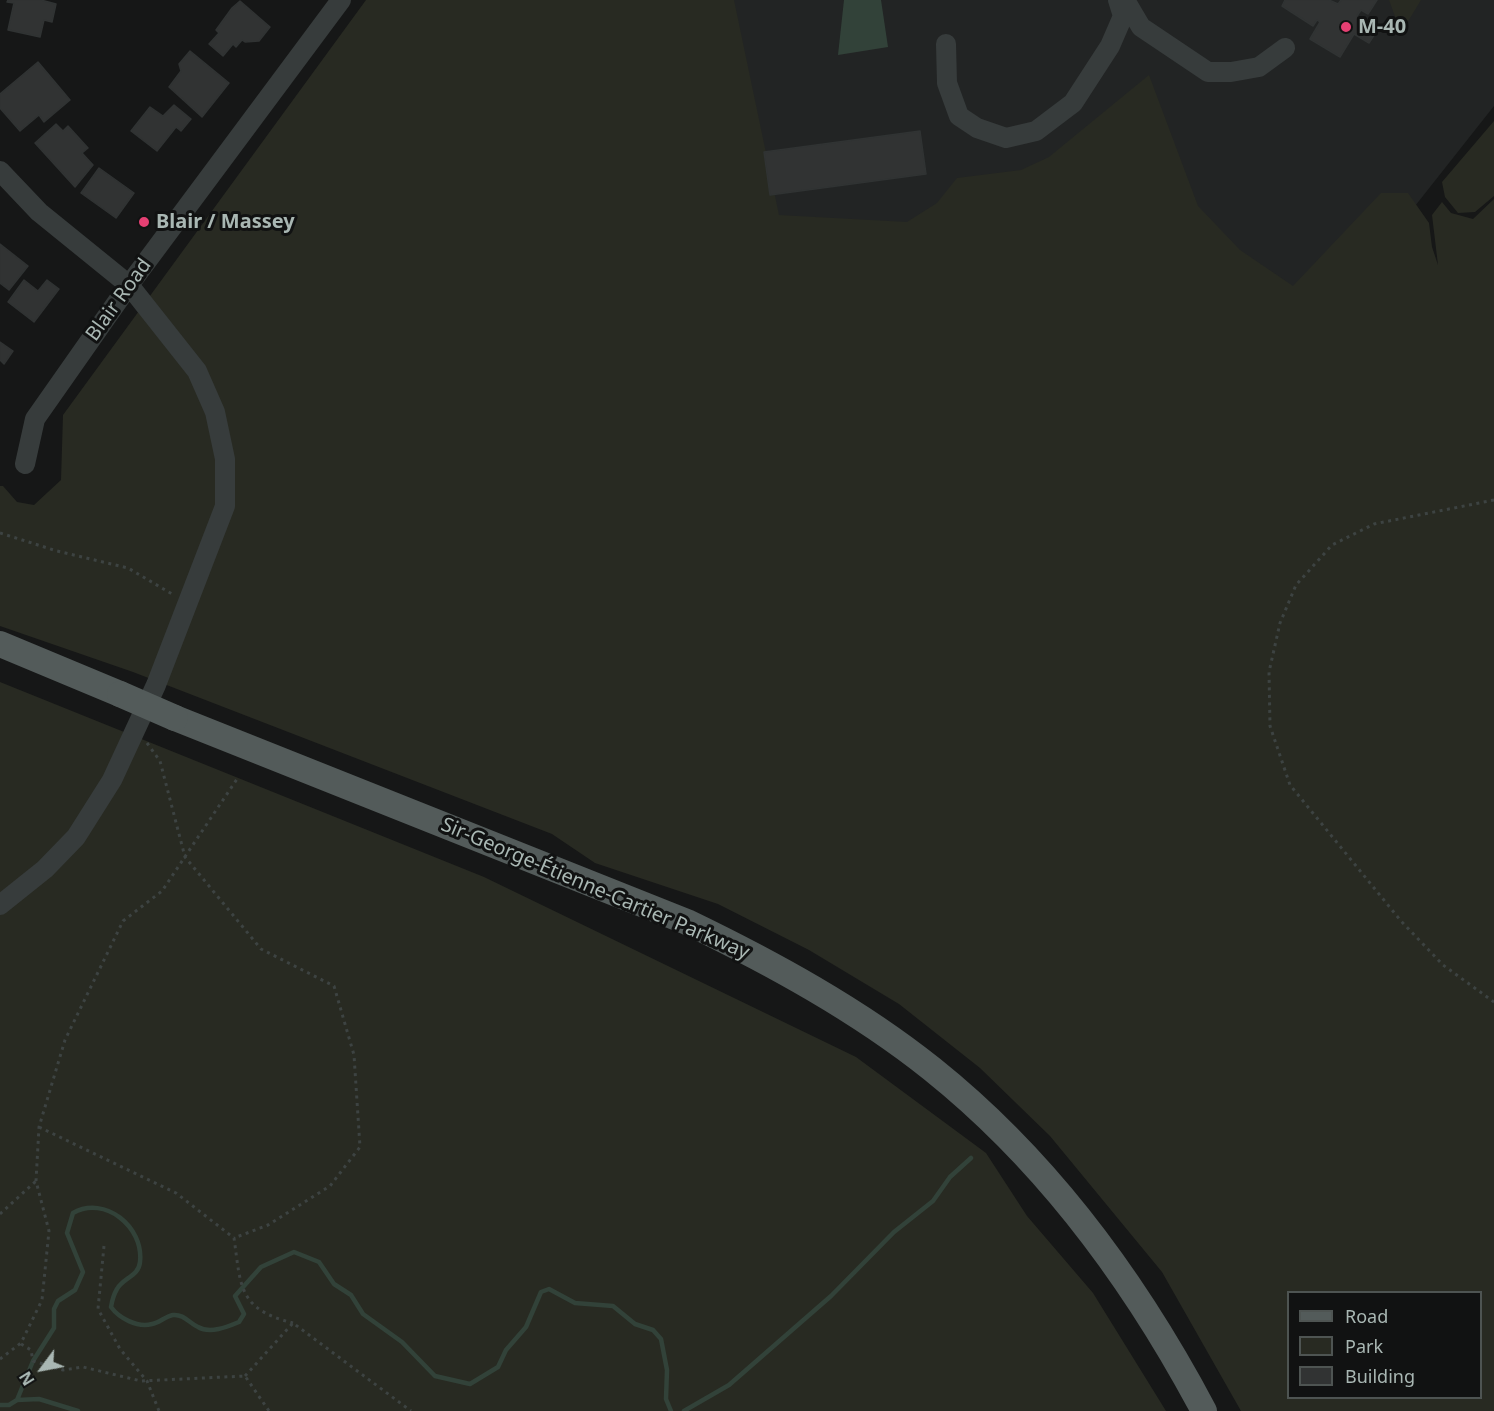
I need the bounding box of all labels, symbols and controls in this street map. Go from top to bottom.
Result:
place label: M-40 [1358,15,1406,39]
marker: M-40 [1339,20,1353,34]
place label: Blair / Massey [156,210,295,234]
marker: Blair / Massey [137,215,151,229]
street label: Blair Road [81,254,157,346]
street label: Sir-George-Étienne-Cartier Parkway [437,813,753,965]
legend [1287,1291,1482,1399]
text: Road [1345,1304,1388,1328]
text: Park [1345,1334,1383,1358]
north arrow [12,1339,72,1399]
text: Building [1345,1364,1415,1388]
text: N [14,1367,40,1390]

